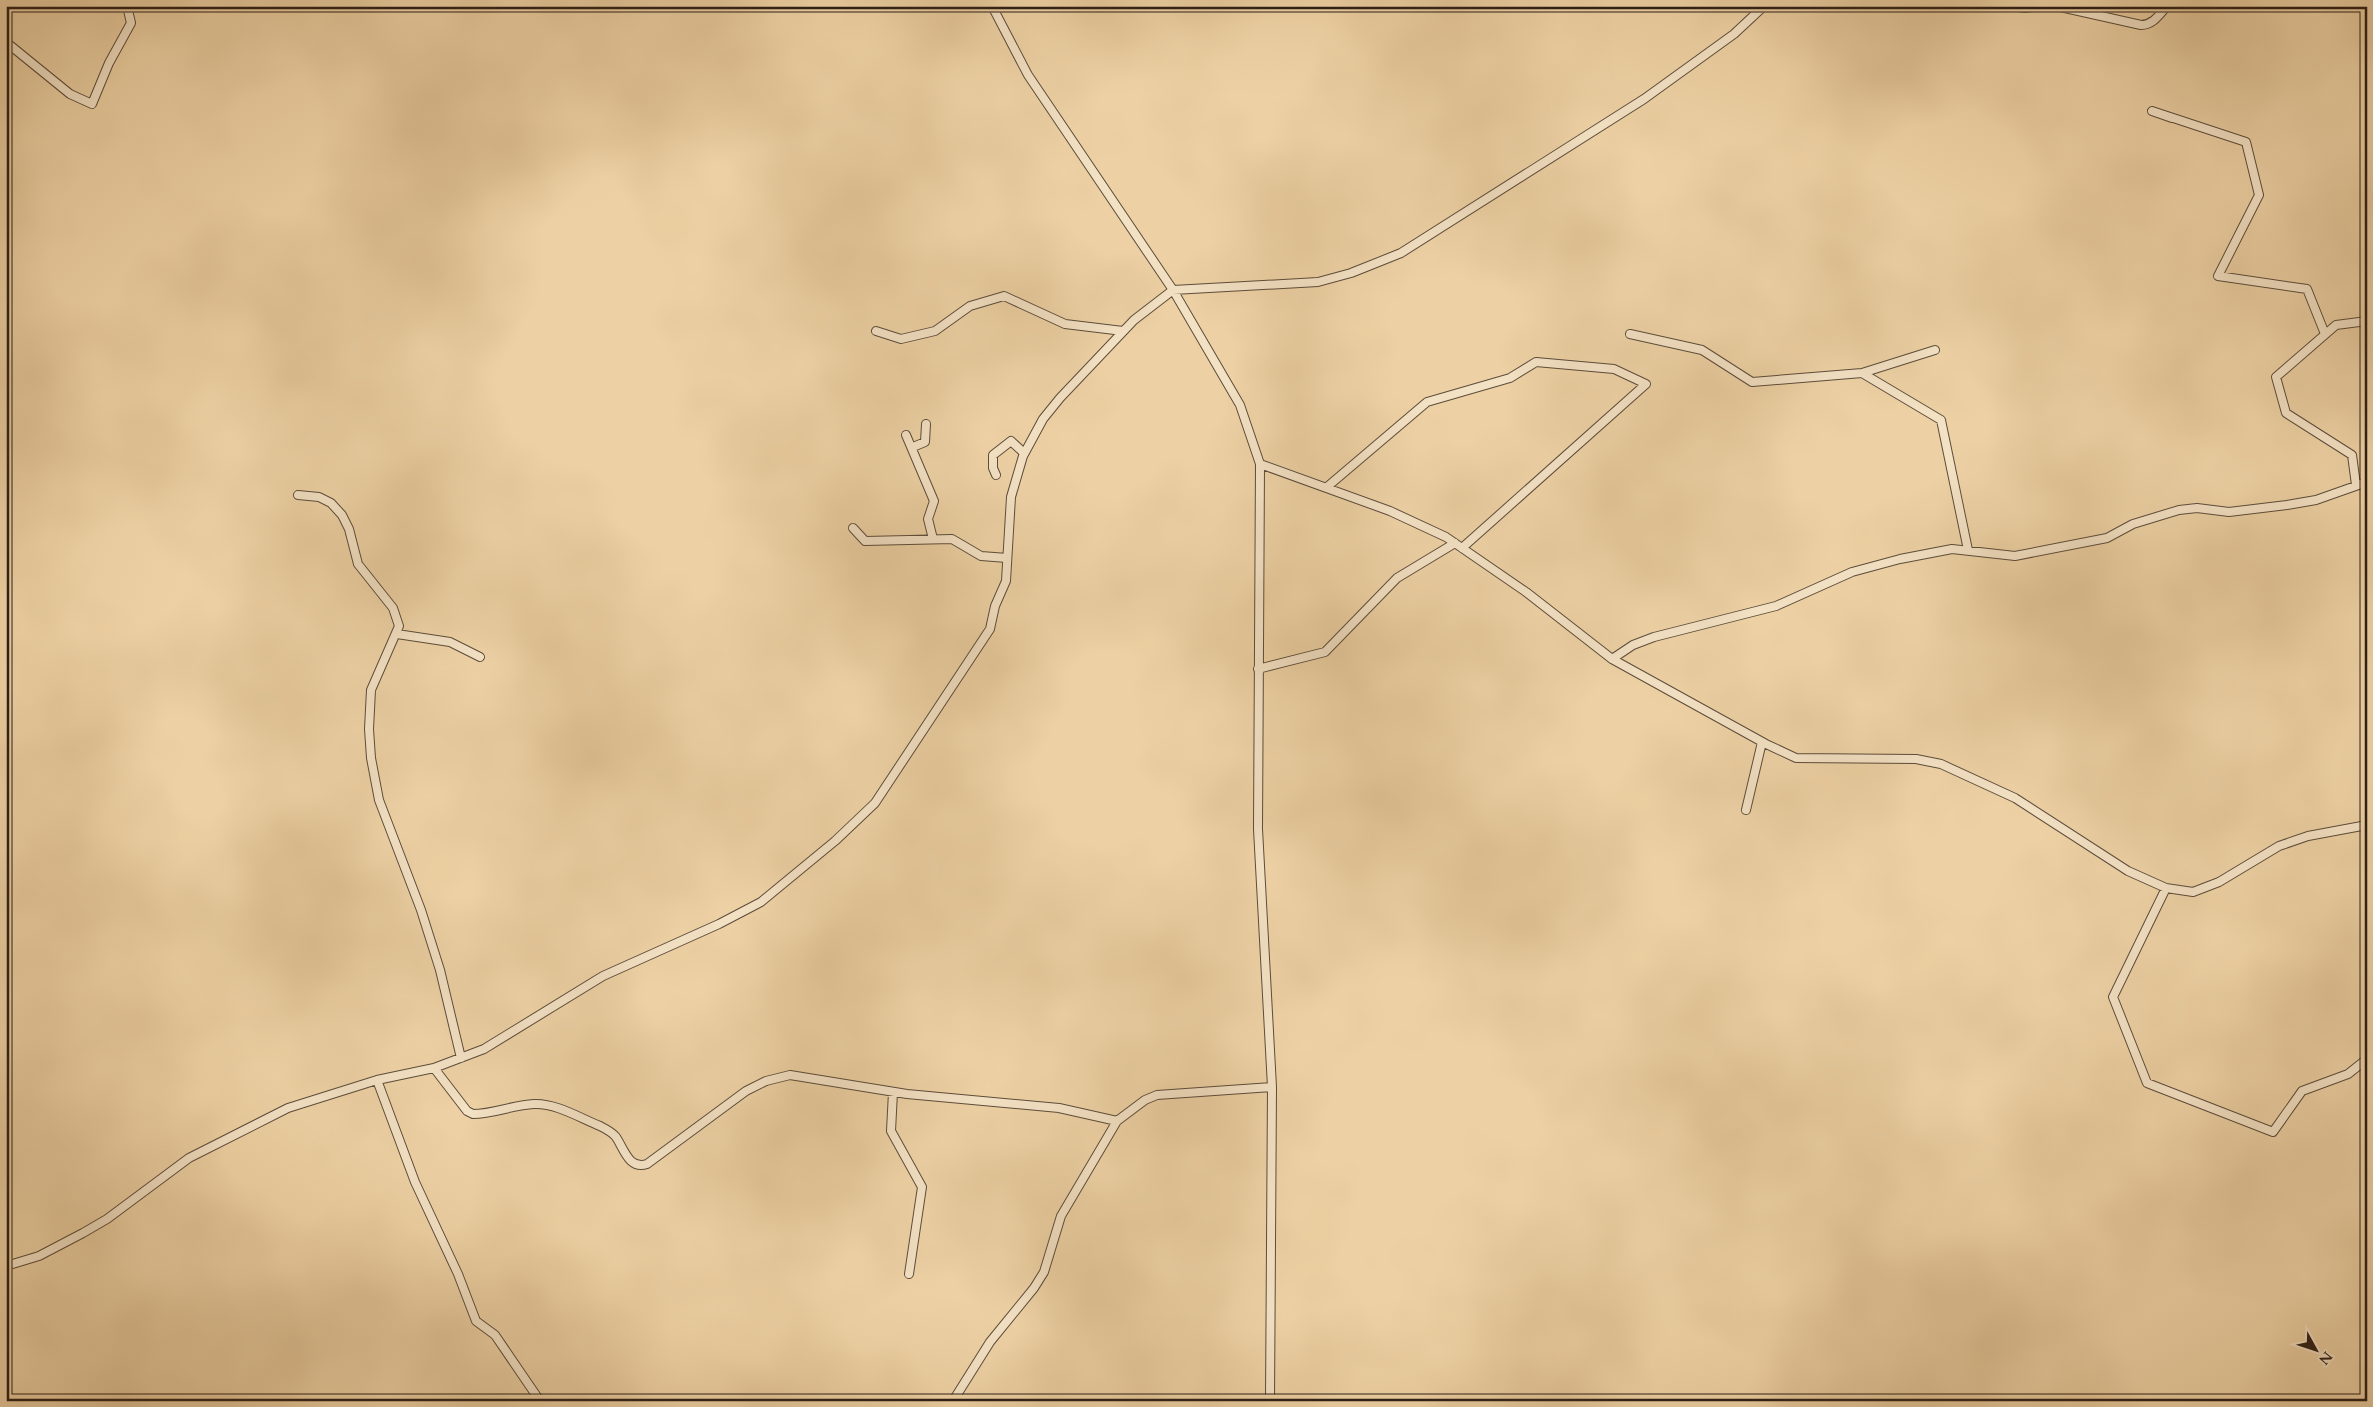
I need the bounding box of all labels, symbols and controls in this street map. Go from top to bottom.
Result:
north arrow [2290,1324,2340,1374]
text: N [2314,1347,2337,1369]

